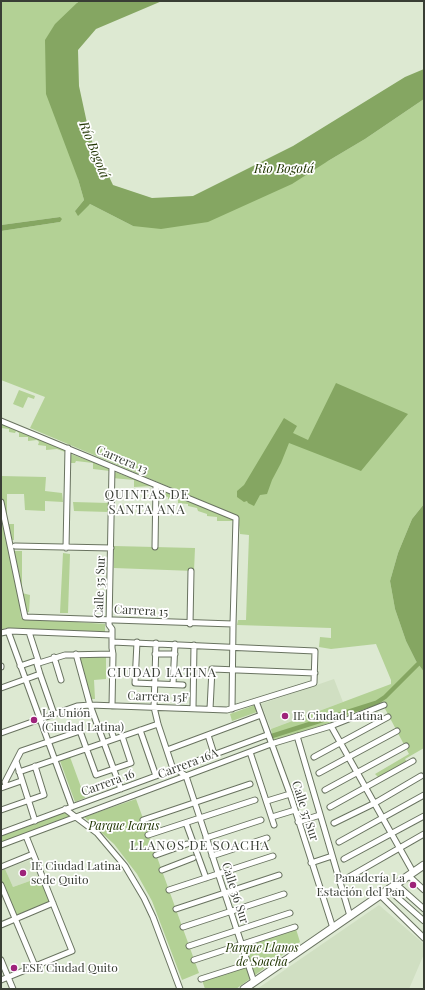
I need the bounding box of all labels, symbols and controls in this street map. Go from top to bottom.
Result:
water label: Río Bogotá [76,119,112,181]
water label: Rio Bogotá [254,161,314,177]
street label: Carrera 13 [94,443,150,477]
district label: QUINTAS DE SANTA ANA [104,487,190,518]
street label: Calle 35 Sur [92,556,108,618]
street label: Carrera 15 [113,602,169,620]
district label: CIUDAD LATINA [107,665,217,681]
street label: Carrera 15F [127,689,189,705]
place label: La Unión (Ciudad Latina) [42,706,124,734]
place label: IE Ciudad Latina [293,709,383,723]
marker: IE Ciudad Latina [280,711,290,721]
marker: La Unión (Ciudad Latina) [29,715,39,725]
street label: Carrera 16A [156,746,220,782]
street label: Carrera 16 [79,767,137,799]
street label: Calle 37 Sur [289,779,321,843]
park label: Parque Icarus [89,819,159,833]
district label: LLANOS DE SOACHA [130,838,270,854]
place label: IE Ciudad Latina sede Quito [31,859,121,887]
street label: Calle 36 Sur [218,861,252,925]
marker: IE Ciudad Latina sede Quito [18,868,28,878]
place label: Panadería La Estación del Pan [316,871,405,899]
marker: Panadería La Estación del Pan [408,880,418,890]
park label: Parque Llanos de Soacha [225,941,299,969]
place label: ESE Ciudad Quito [22,961,118,975]
marker: ESE Ciudad Quito [9,963,19,973]

